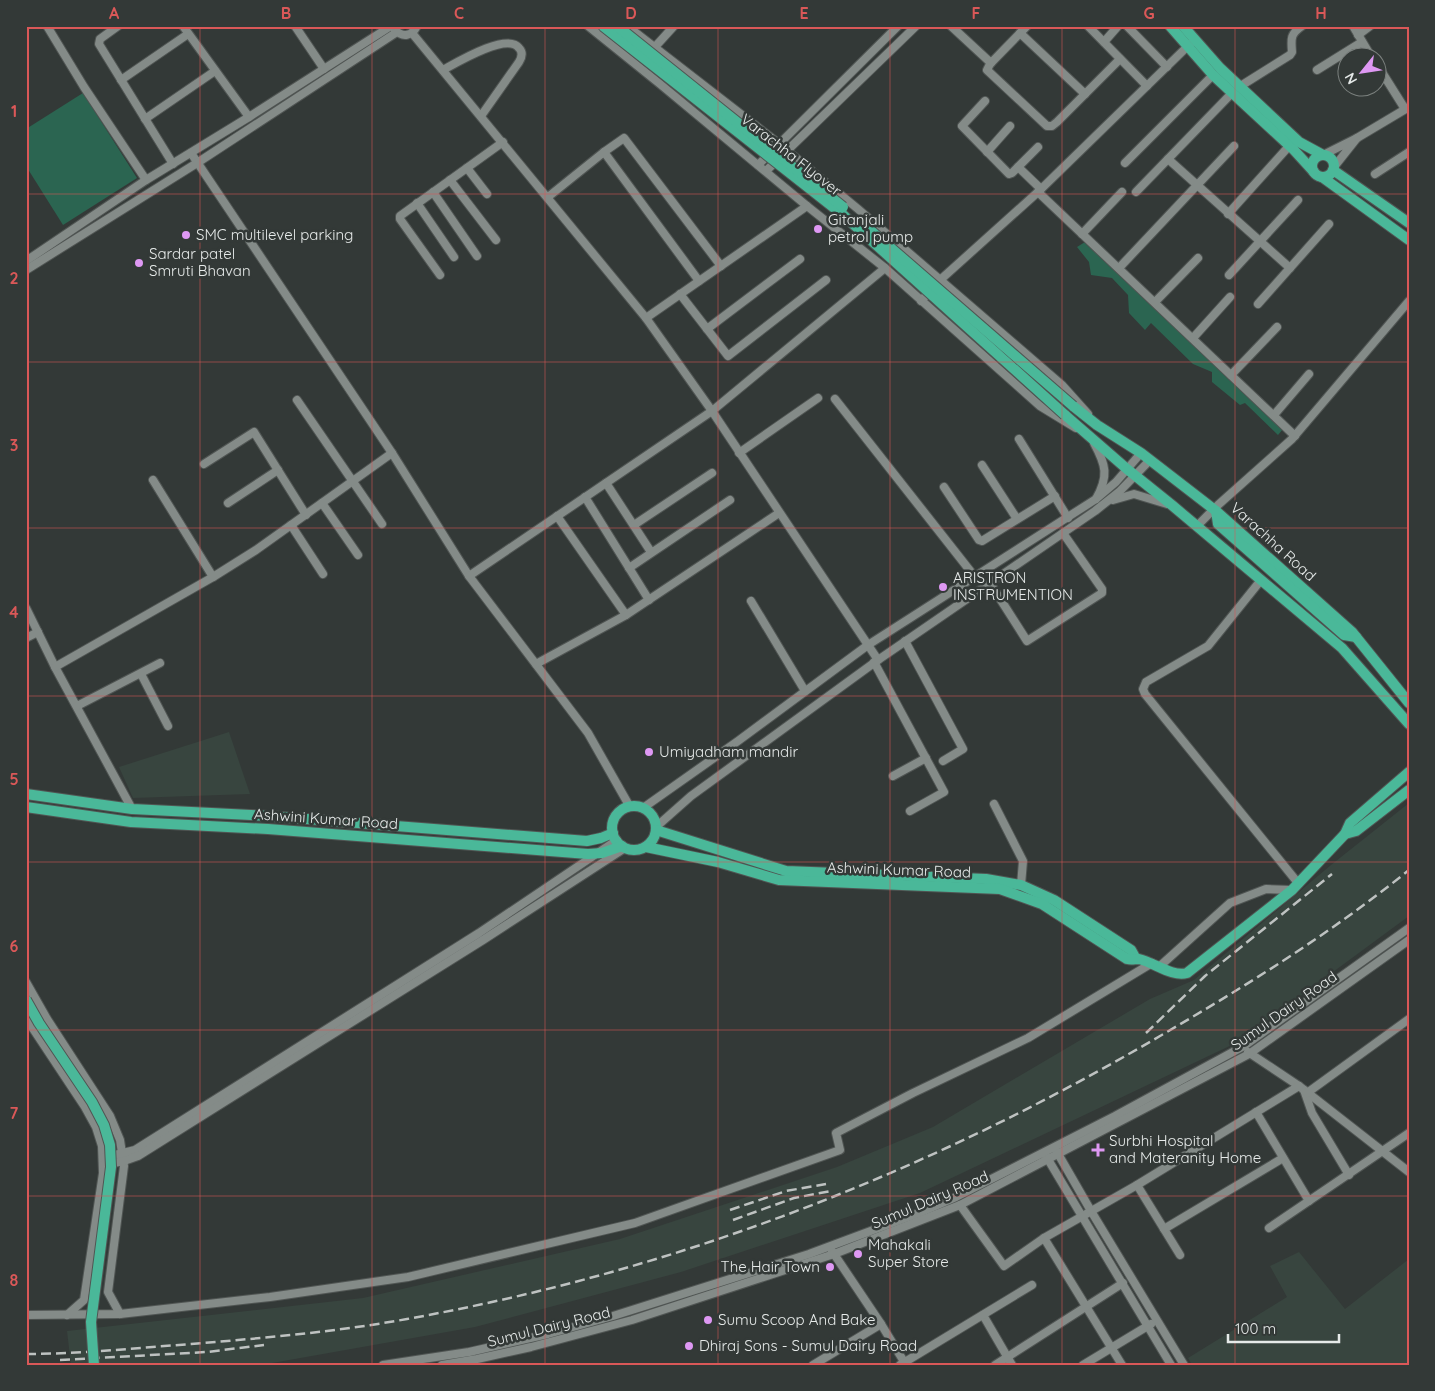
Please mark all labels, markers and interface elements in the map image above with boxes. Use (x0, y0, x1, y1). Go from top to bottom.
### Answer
text: A (109, 3, 120, 23)
text: B (281, 3, 291, 23)
text: C (454, 3, 464, 23)
text: D (625, 3, 637, 23)
text: E (799, 3, 809, 23)
text: F (972, 3, 981, 23)
text: G (1143, 3, 1155, 23)
text: H (1315, 3, 1327, 23)
north arrow (1338, 48, 1388, 98)
text: N (1340, 70, 1361, 87)
text: 1 (11, 101, 17, 121)
street label: Varachha Flyover (737, 109, 846, 200)
place label: Gitanjali petrol pump (828, 210, 913, 246)
marker: Gitanjali petrol pump (812, 223, 824, 235)
place label: SMC multilevel parking (196, 225, 353, 244)
marker: SMC multilevel parking (180, 229, 192, 241)
place label: Sardar patel Smruti Bhavan (149, 244, 251, 280)
marker: Sardar patel Smruti Bhavan (133, 257, 145, 269)
text: 2 (9, 268, 19, 288)
text: 3 (10, 435, 18, 455)
street label: Varachha Road (1227, 498, 1320, 585)
place label: ARISTRON INSTRUMENTION (953, 568, 1073, 604)
marker: ARISTRON INSTRUMENTION (937, 581, 949, 593)
text: 4 (9, 602, 19, 622)
place label: Umiyadham mandir (659, 742, 798, 761)
marker: Umiyadham mandir (643, 746, 655, 758)
text: 5 (9, 769, 19, 789)
street label: Ashwini Kumar Road (254, 804, 399, 833)
street label: Ashwini Kumar Road (827, 857, 971, 882)
text: 6 (10, 936, 19, 956)
street label: Sumul Dairy Road (1227, 967, 1341, 1054)
text: 7 (10, 1103, 19, 1123)
place label: Surbhi Hospital and Materanity Home (1109, 1131, 1261, 1167)
marker: Surbhi Hospital and Materanity Home (1091, 1143, 1105, 1157)
street label: Sumul Dairy Road (868, 1166, 991, 1233)
place label: Mahakali Super Store (868, 1235, 949, 1271)
marker: Mahakali Super Store (852, 1248, 864, 1260)
place label: The Hair Town (721, 1257, 820, 1276)
marker: The Hair Town (824, 1261, 836, 1273)
text: 8 (10, 1270, 19, 1290)
street label: Sumul Dairy Road (486, 1302, 612, 1351)
place label: Sumu Scoop And Bake (718, 1310, 875, 1329)
scale bar (1228, 1311, 1339, 1343)
marker: Sumu Scoop And Bake (702, 1314, 714, 1326)
text: 100 m (1235, 1319, 1276, 1338)
place label: Dhiraj Sons - Sumul Dairy Road (699, 1336, 917, 1355)
marker: Dhiraj Sons - Sumul Dairy Road (683, 1340, 695, 1352)

